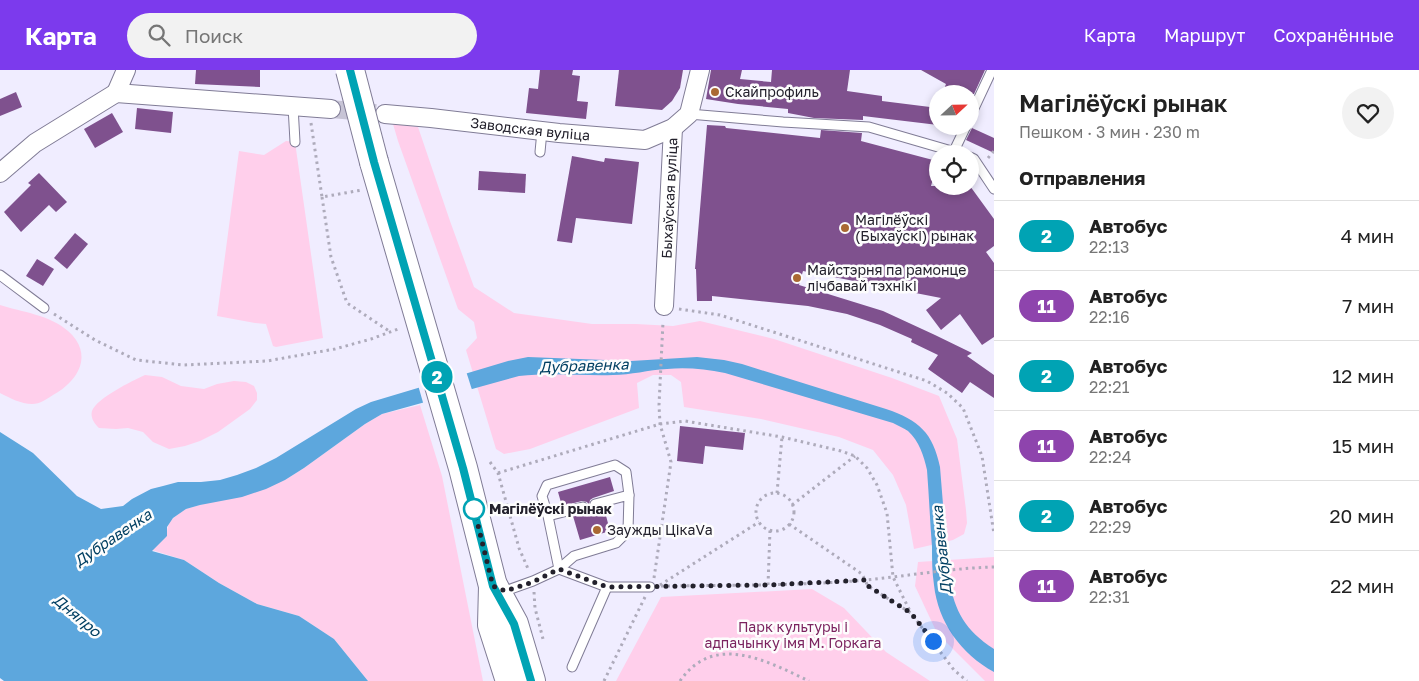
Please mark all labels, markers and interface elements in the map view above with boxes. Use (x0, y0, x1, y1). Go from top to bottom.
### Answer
search box (127, 13, 477, 58)
text: Карта (25, 21, 97, 50)
icon: search (145, 21, 173, 49)
text: Поиск (185, 24, 243, 47)
text: Карта (1084, 24, 1136, 46)
text: Маршрут (1164, 24, 1245, 46)
text: Сохранённые (1273, 24, 1394, 46)
place label: Скайпрофиль (725, 83, 819, 100)
north arrow (929, 85, 979, 135)
map controls (929, 85, 979, 195)
marker: Скайпрофиль (709, 86, 721, 98)
button: heart (1342, 87, 1394, 139)
text: Магілёўскі рынак (1019, 88, 1228, 117)
street label: Заводская вуліца (469, 114, 591, 144)
text: Пешком · 3 мин · 230 m (1019, 122, 1200, 142)
street label: Быхаўская вуліца (657, 137, 681, 259)
button: locate (929, 145, 979, 195)
text: Отправления (1019, 166, 1145, 189)
place label: Магілёўскі (Быхаўскі) рынак (855, 211, 974, 244)
text: Автобус (1089, 214, 1167, 237)
marker: Магілёўскі (Быхаўскі) рынак (839, 222, 851, 234)
text: 4 мин (1341, 224, 1394, 247)
text: 2 (1041, 225, 1052, 247)
text: 22:13 (1089, 237, 1129, 257)
place label: Майстэрня па рамонце лічбавай тэхнікі (807, 261, 966, 294)
marker: Майстэрня па рамонце лічбавай тэхнікі (791, 272, 803, 284)
text: Автобус (1089, 284, 1167, 307)
text: 7 мин (1342, 294, 1394, 317)
text: 11 (1037, 295, 1056, 317)
text: 22:16 (1089, 307, 1130, 327)
water label: Дубравенка (538, 354, 629, 377)
text: Автобус (1089, 354, 1167, 377)
line badge: 2 (421, 361, 453, 393)
text: 12 мин (1332, 364, 1394, 387)
text: 2 (1041, 365, 1052, 387)
text: 2 (432, 366, 442, 388)
text: 22:21 (1089, 377, 1129, 397)
text: Автобус (1089, 424, 1167, 447)
text: 15 мин (1332, 434, 1394, 457)
text: 11 (1037, 435, 1056, 457)
text: 22:24 (1089, 447, 1131, 467)
text: Автобус (1089, 494, 1167, 517)
marker: Магілёўскі рынак (463, 498, 485, 520)
place label: Магілёўскі рынак (489, 500, 612, 517)
water label: Дубравенка (927, 504, 956, 596)
text: 20 мин (1330, 504, 1394, 527)
water label: Дубравенка (70, 505, 155, 571)
text: 2 (1041, 505, 1052, 527)
text: 22:29 (1089, 517, 1131, 537)
place label: Заужды ЦікаVа (607, 521, 713, 538)
marker: Заужды ЦікаVа (591, 524, 603, 536)
text: Автобус (1089, 564, 1167, 587)
text: 22 мин (1330, 574, 1394, 597)
text: 11 (1037, 575, 1056, 597)
text: 22:31 (1089, 587, 1129, 607)
water label: Дняпро (50, 590, 106, 641)
park label: Парк культуры і адпачынку імя М. Горкага (704, 618, 882, 651)
your location (921, 629, 946, 654)

